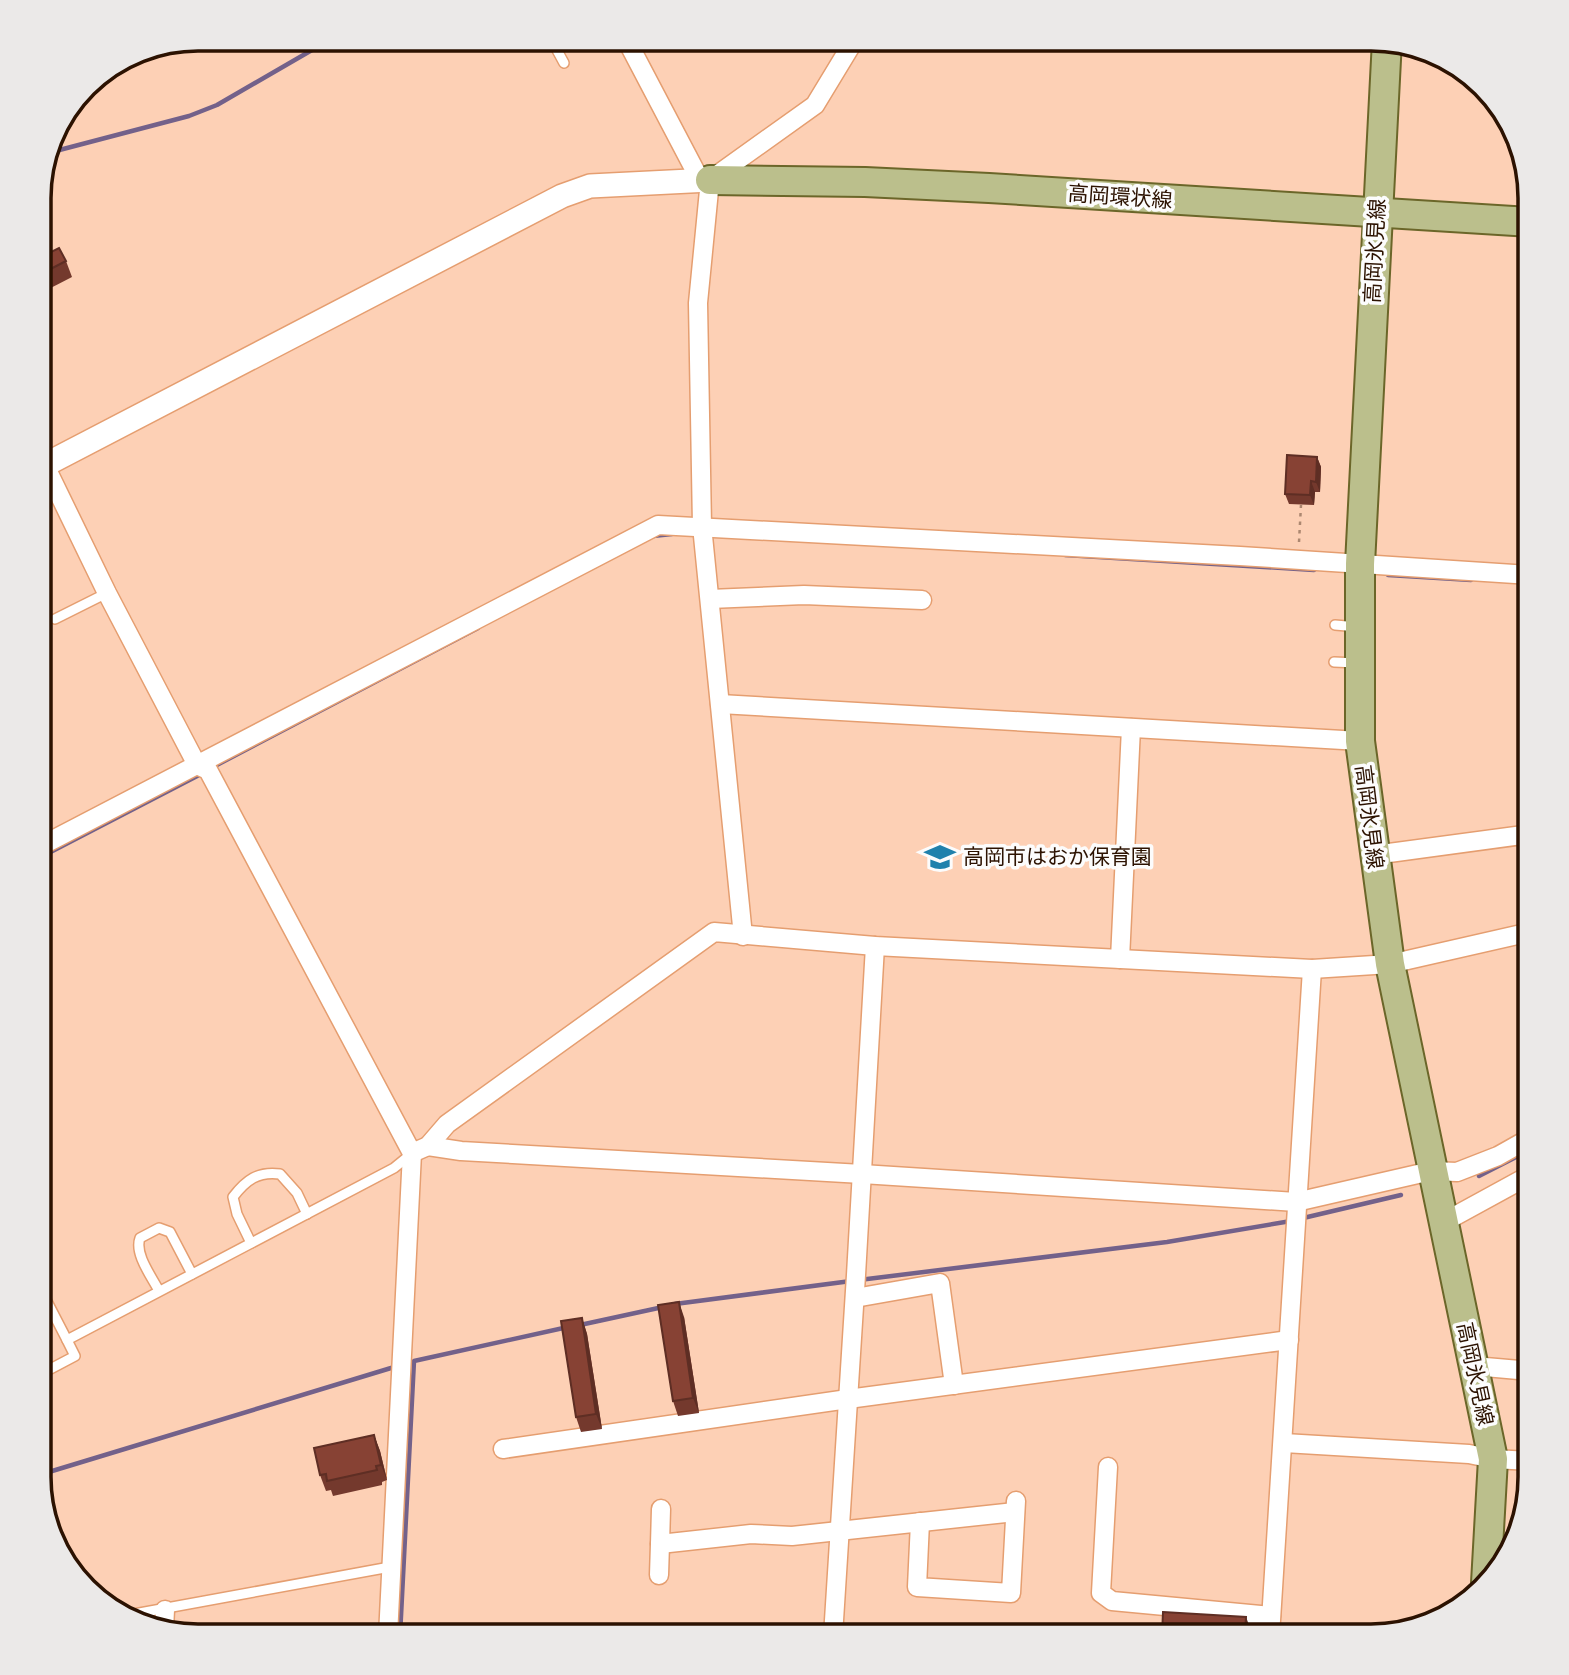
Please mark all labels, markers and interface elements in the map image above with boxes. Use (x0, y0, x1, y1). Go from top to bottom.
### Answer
street label: 高岡環状線 (1067, 179, 1173, 215)
street label: 高岡氷見線 (1358, 198, 1392, 304)
street label: 高岡氷見線 (1349, 763, 1389, 871)
school or university icon: 高岡市はおか保育園 (923, 840, 957, 874)
place label: 高岡市はおか保育園 (963, 843, 1152, 871)
street label: 高岡氷見線 (1450, 1320, 1500, 1428)

